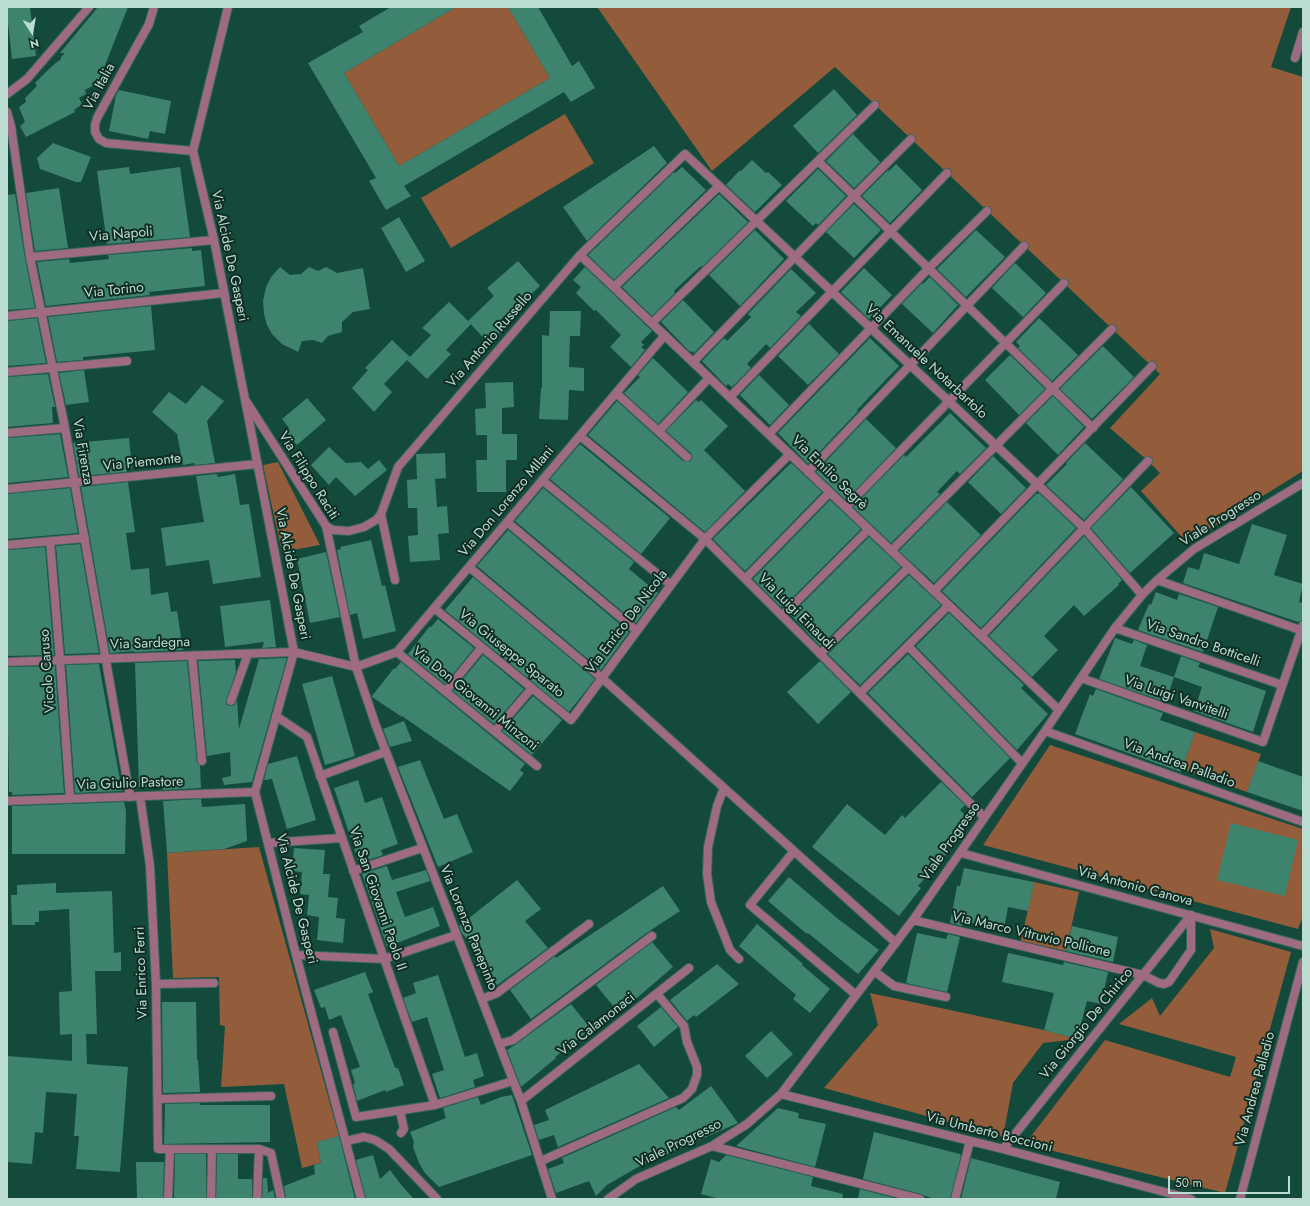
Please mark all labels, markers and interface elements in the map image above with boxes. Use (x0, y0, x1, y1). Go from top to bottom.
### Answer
north arrow (12, 12, 52, 52)
text: N (29, 35, 40, 52)
street label: Via Italia (81, 61, 119, 113)
street label: Via Alcide De Gasperi (207, 189, 251, 323)
street label: Via Napoli (88, 224, 154, 246)
street label: Via Torino (83, 280, 145, 302)
street label: Via Antonio Russello (444, 288, 536, 392)
street label: Via Emanuele Notarbartolo (862, 301, 990, 423)
street label: Via Firenza (68, 418, 96, 486)
street label: Via Filippo Raciti (274, 429, 342, 523)
street label: Via Emilio Segrè (787, 432, 871, 514)
street label: Via Don Lorenzo MIlani (456, 443, 558, 561)
street label: Via Piemonte (102, 451, 182, 475)
street label: Viale Progresso (1177, 487, 1265, 551)
street label: Via Alcide De Gasperi (271, 507, 313, 641)
street label: Via Enrico De Nicola (583, 567, 671, 677)
street label: Via Luigi Einaudi (754, 570, 838, 654)
street label: Via Giuseppe Sparato (455, 606, 567, 702)
street label: Via Sandro Botticelli (1144, 617, 1262, 671)
street label: Vicolo Caruso (37, 628, 59, 714)
street label: Via Sardegna (110, 634, 190, 654)
street label: Via Don Giovanni Minzoni (409, 643, 541, 755)
street label: Via Luigi Vanvitelli (1122, 672, 1230, 724)
street label: Via Andrea Palladio (1121, 736, 1237, 792)
street label: Via Giulio Pastore (76, 774, 184, 794)
street label: Viale Progresso (918, 799, 984, 885)
street label: Via San Giovanni Paolo II (345, 825, 409, 973)
street label: Via Alcide De Gasperi (272, 832, 320, 966)
street label: Via Lorenzo Panepinto (435, 863, 501, 993)
street label: Via Antonio Canova (1076, 864, 1194, 910)
street label: Via Marco Vitruvio Pollione (950, 909, 1112, 961)
street label: Via Enrico Ferri (132, 926, 152, 1020)
street label: Via Giorgio De Chirico (1037, 965, 1137, 1083)
street label: Via Calamonaci (555, 990, 639, 1060)
street label: Via Andrea Palladio (1233, 1030, 1279, 1148)
street label: Via Umberto Boccioni (924, 1109, 1054, 1157)
street label: Viale Progresso (634, 1116, 724, 1172)
scale bar (1170, 1168, 1292, 1194)
text: 50 m (1175, 1174, 1202, 1192)

